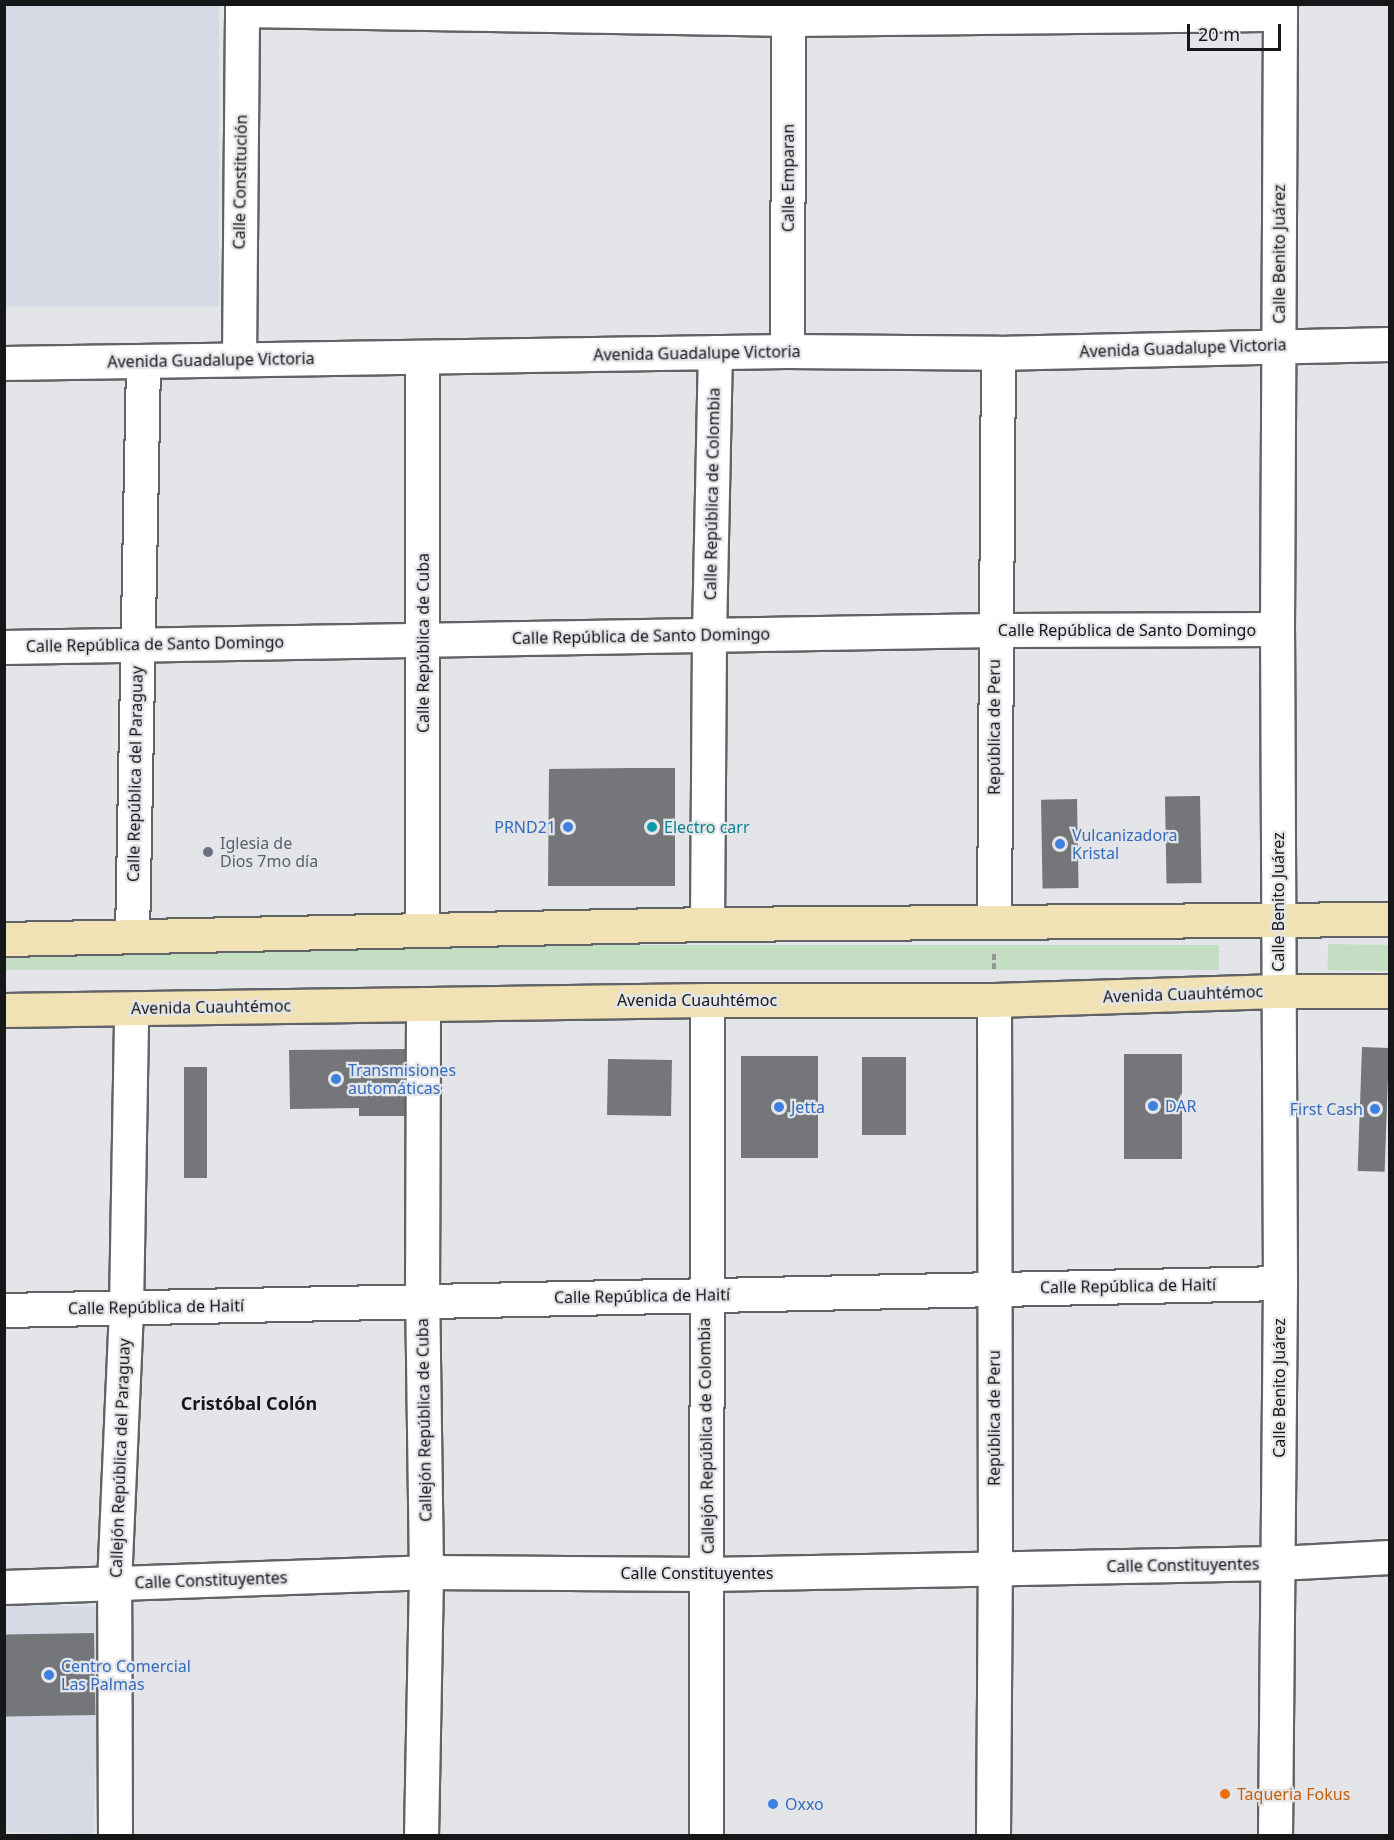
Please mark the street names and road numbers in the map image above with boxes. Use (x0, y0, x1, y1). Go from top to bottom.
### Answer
street label: Calle Constitución (229, 114, 251, 250)
street label: Calle Emparan (778, 124, 798, 232)
street label: Calle Benito Juárez (1269, 184, 1289, 324)
street label: Avenida Guadalupe Victoria (1079, 335, 1287, 361)
street label: Avenida Guadalupe Victoria (593, 342, 801, 364)
street label: Avenida Guadalupe Victoria (107, 349, 315, 371)
street label: Calle República de Colombia (701, 388, 723, 600)
street label: Calle República de Cuba (413, 553, 433, 733)
street label: Calle República de Santo Domingo (998, 620, 1256, 640)
street label: Calle República de Santo Domingo (512, 624, 770, 648)
street label: Calle República de Santo Domingo (26, 632, 284, 656)
street label: República de Peru (984, 659, 1004, 795)
street label: Calle República del Paraguay (124, 666, 146, 882)
street label: Calle Benito Juárez (1268, 832, 1288, 972)
street label: Avenida Cuauhtémoc (1103, 982, 1263, 1006)
street label: Avenida Cuauhtémoc (617, 990, 777, 1010)
street label: Avenida Cuauhtémoc (131, 996, 291, 1018)
street label: Calle República de Haití (1040, 1275, 1216, 1297)
street label: Calle República de Haití (554, 1285, 730, 1307)
street label: Calle República de Haití (68, 1296, 244, 1318)
street label: Callejón República de Cuba (413, 1318, 435, 1522)
street label: Callejón República de Colombia (694, 1318, 718, 1554)
street label: Calle Benito Juárez (1269, 1318, 1289, 1458)
street label: Callejón República del Paraguay (106, 1338, 134, 1578)
street label: República de Peru (984, 1350, 1004, 1486)
street label: Calle Constituyentes (1106, 1554, 1260, 1576)
street label: Calle Constituyentes (621, 1563, 773, 1583)
street label: Calle Constituyentes (134, 1568, 288, 1592)

